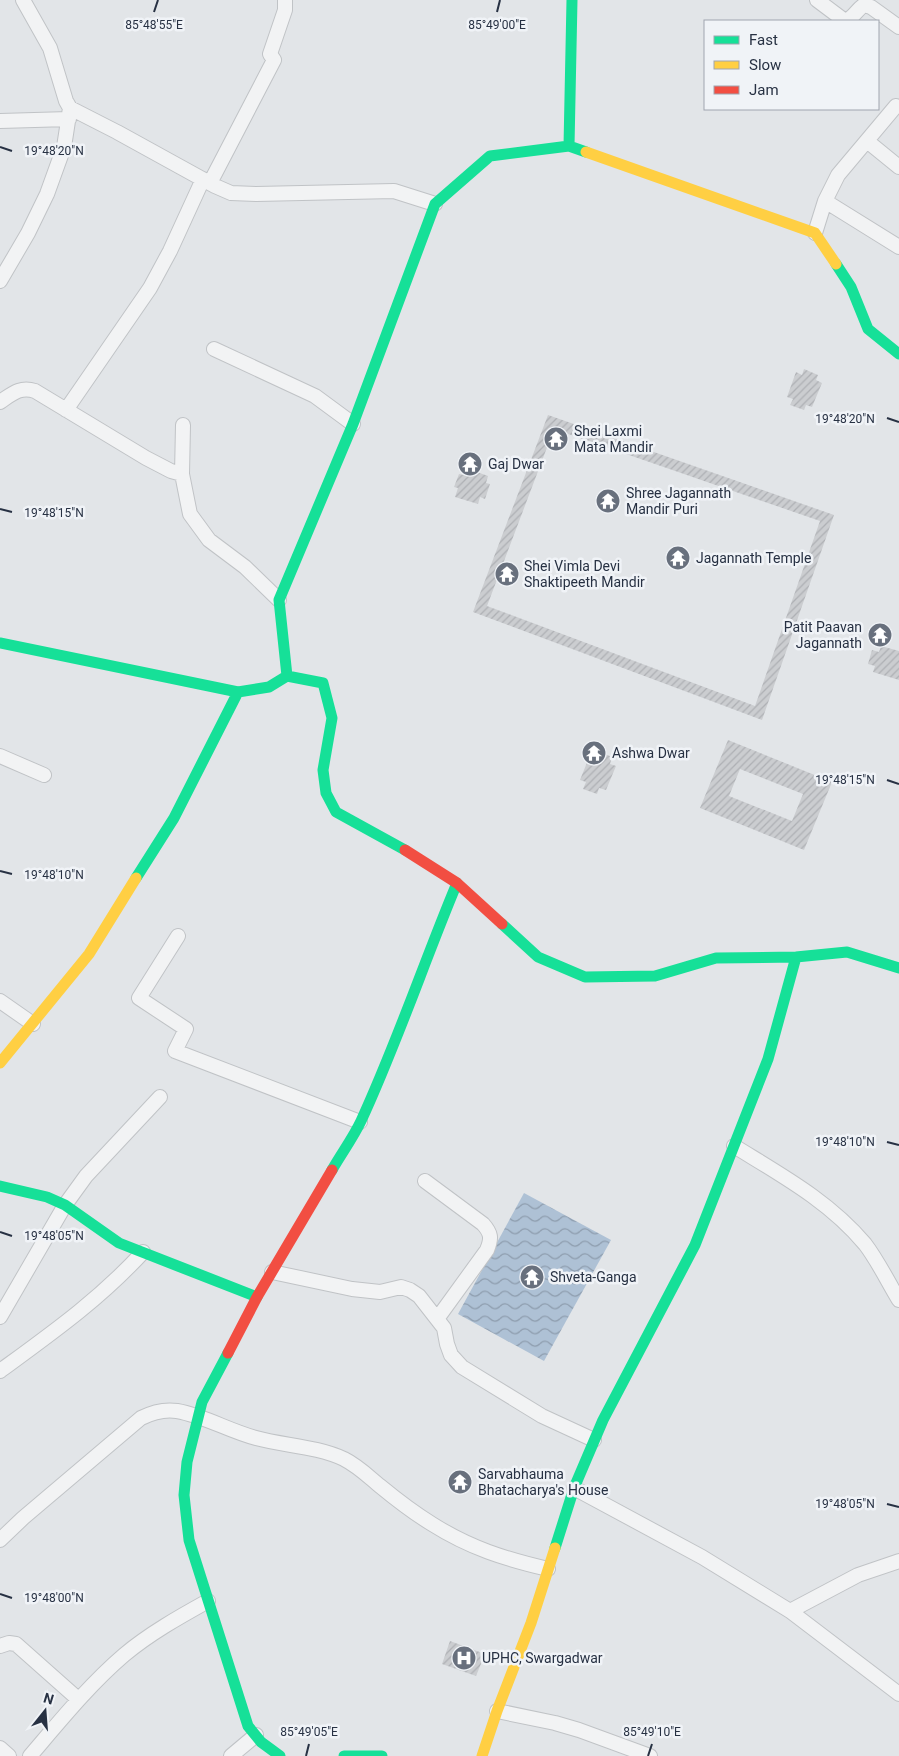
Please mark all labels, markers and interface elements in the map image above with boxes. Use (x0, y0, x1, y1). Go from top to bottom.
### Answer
text: 85°48'55"E (125, 18, 183, 32)
text: 85°49'00"E (468, 18, 526, 32)
legend (704, 20, 879, 110)
text: Fast (749, 31, 778, 49)
text: Slow (749, 56, 781, 74)
text: Jam (749, 81, 779, 99)
text: 19°48'20"N (24, 144, 84, 158)
text: 19°48'20"N (815, 412, 875, 426)
place label: Shei Laxmi Mata Mandir (574, 423, 653, 455)
temple icon: Shei Laxmi Mata Mandir (543, 426, 569, 452)
temple icon: Gaj Dwar (457, 451, 483, 477)
place label: Gaj Dwar (488, 456, 544, 472)
place label: Shree Jagannath Mandir Puri (626, 485, 731, 517)
temple icon: Shree Jagannath Mandir Puri (595, 488, 621, 514)
text: 19°48'15"N (24, 506, 84, 520)
temple icon: Jagannath Temple (665, 545, 691, 571)
place label: Jagannath Temple (696, 550, 811, 566)
place label: Shei Vimla Devi Shaktipeeth Mandir (524, 558, 645, 590)
temple icon: Shei Vimla Devi Shaktipeeth Mandir (494, 561, 520, 587)
place label: Patit Paavan Jagannath (784, 619, 862, 651)
temple icon: Patit Paavan Jagannath (867, 622, 893, 648)
temple icon: Ashwa Dwar (581, 740, 607, 766)
place label: Ashwa Dwar (612, 745, 690, 761)
text: 19°48'15"N (815, 773, 875, 787)
text: 19°48'10"N (24, 868, 84, 882)
text: 19°48'10"N (815, 1135, 875, 1149)
text: 19°48'05"N (24, 1229, 84, 1243)
temple icon: Shveta-Ganga (519, 1264, 545, 1290)
place label: Shveta-Ganga (550, 1269, 637, 1285)
place label: Sarvabhauma Bhatacharya's House (478, 1466, 608, 1498)
temple icon: Sarvabhauma Bhatacharya's House (447, 1469, 473, 1495)
text: 19°48'05"N (815, 1497, 875, 1511)
text: 19°48'00"N (24, 1591, 84, 1605)
hospital icon: UPHC, Swargadwar (451, 1645, 477, 1671)
place label: UPHC, Swargadwar (482, 1650, 603, 1666)
north arrow (20, 1686, 70, 1736)
text: N (42, 1689, 56, 1708)
text: 85°49'05"E (280, 1725, 338, 1739)
text: 85°49'10"E (623, 1725, 681, 1739)

